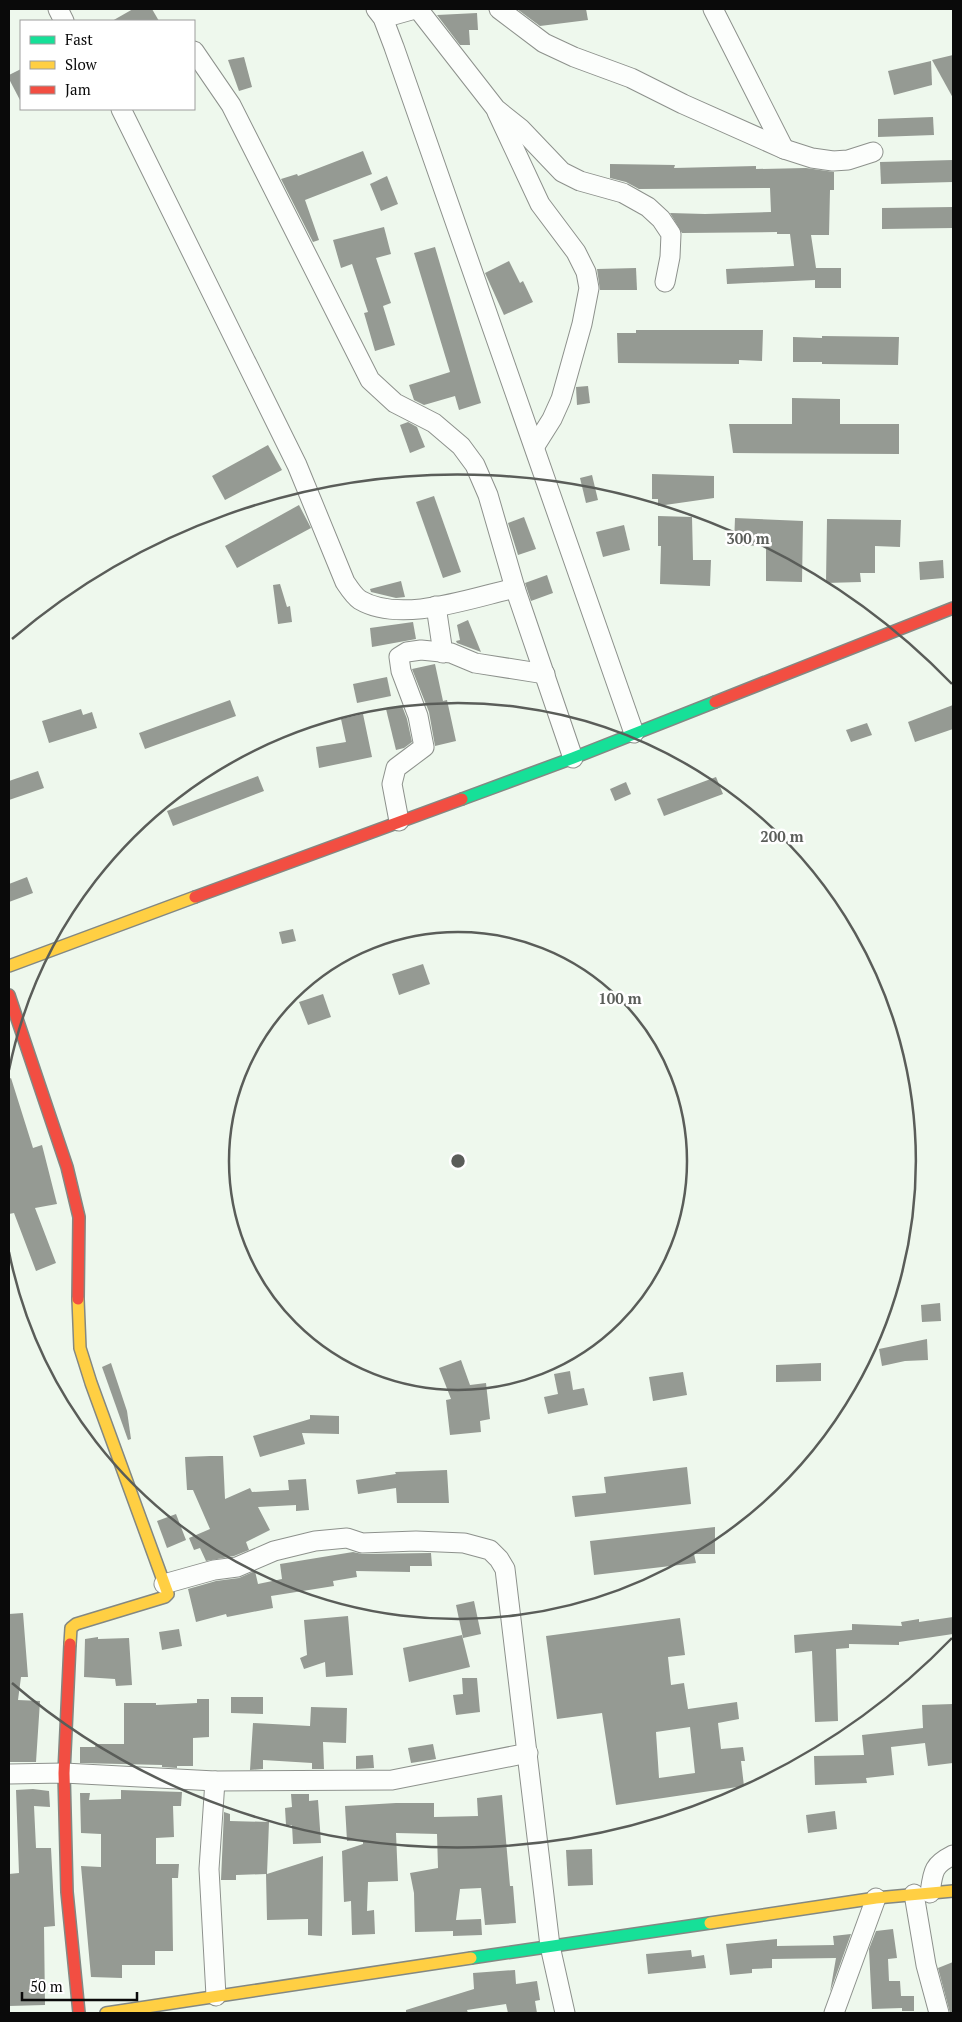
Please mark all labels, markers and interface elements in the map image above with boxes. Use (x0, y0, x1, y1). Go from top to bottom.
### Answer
legend (20, 20, 195, 110)
text: Fast (65, 29, 93, 49)
text: Slow (65, 54, 98, 74)
text: Jam (65, 79, 91, 99)
text: 300 m (726, 528, 770, 548)
text: 200 m (760, 826, 804, 846)
text: 100 m (598, 988, 642, 1008)
centre of rings (449, 1152, 467, 1170)
scale bar (22, 1970, 138, 2002)
text: 50 m (30, 1976, 63, 1996)

